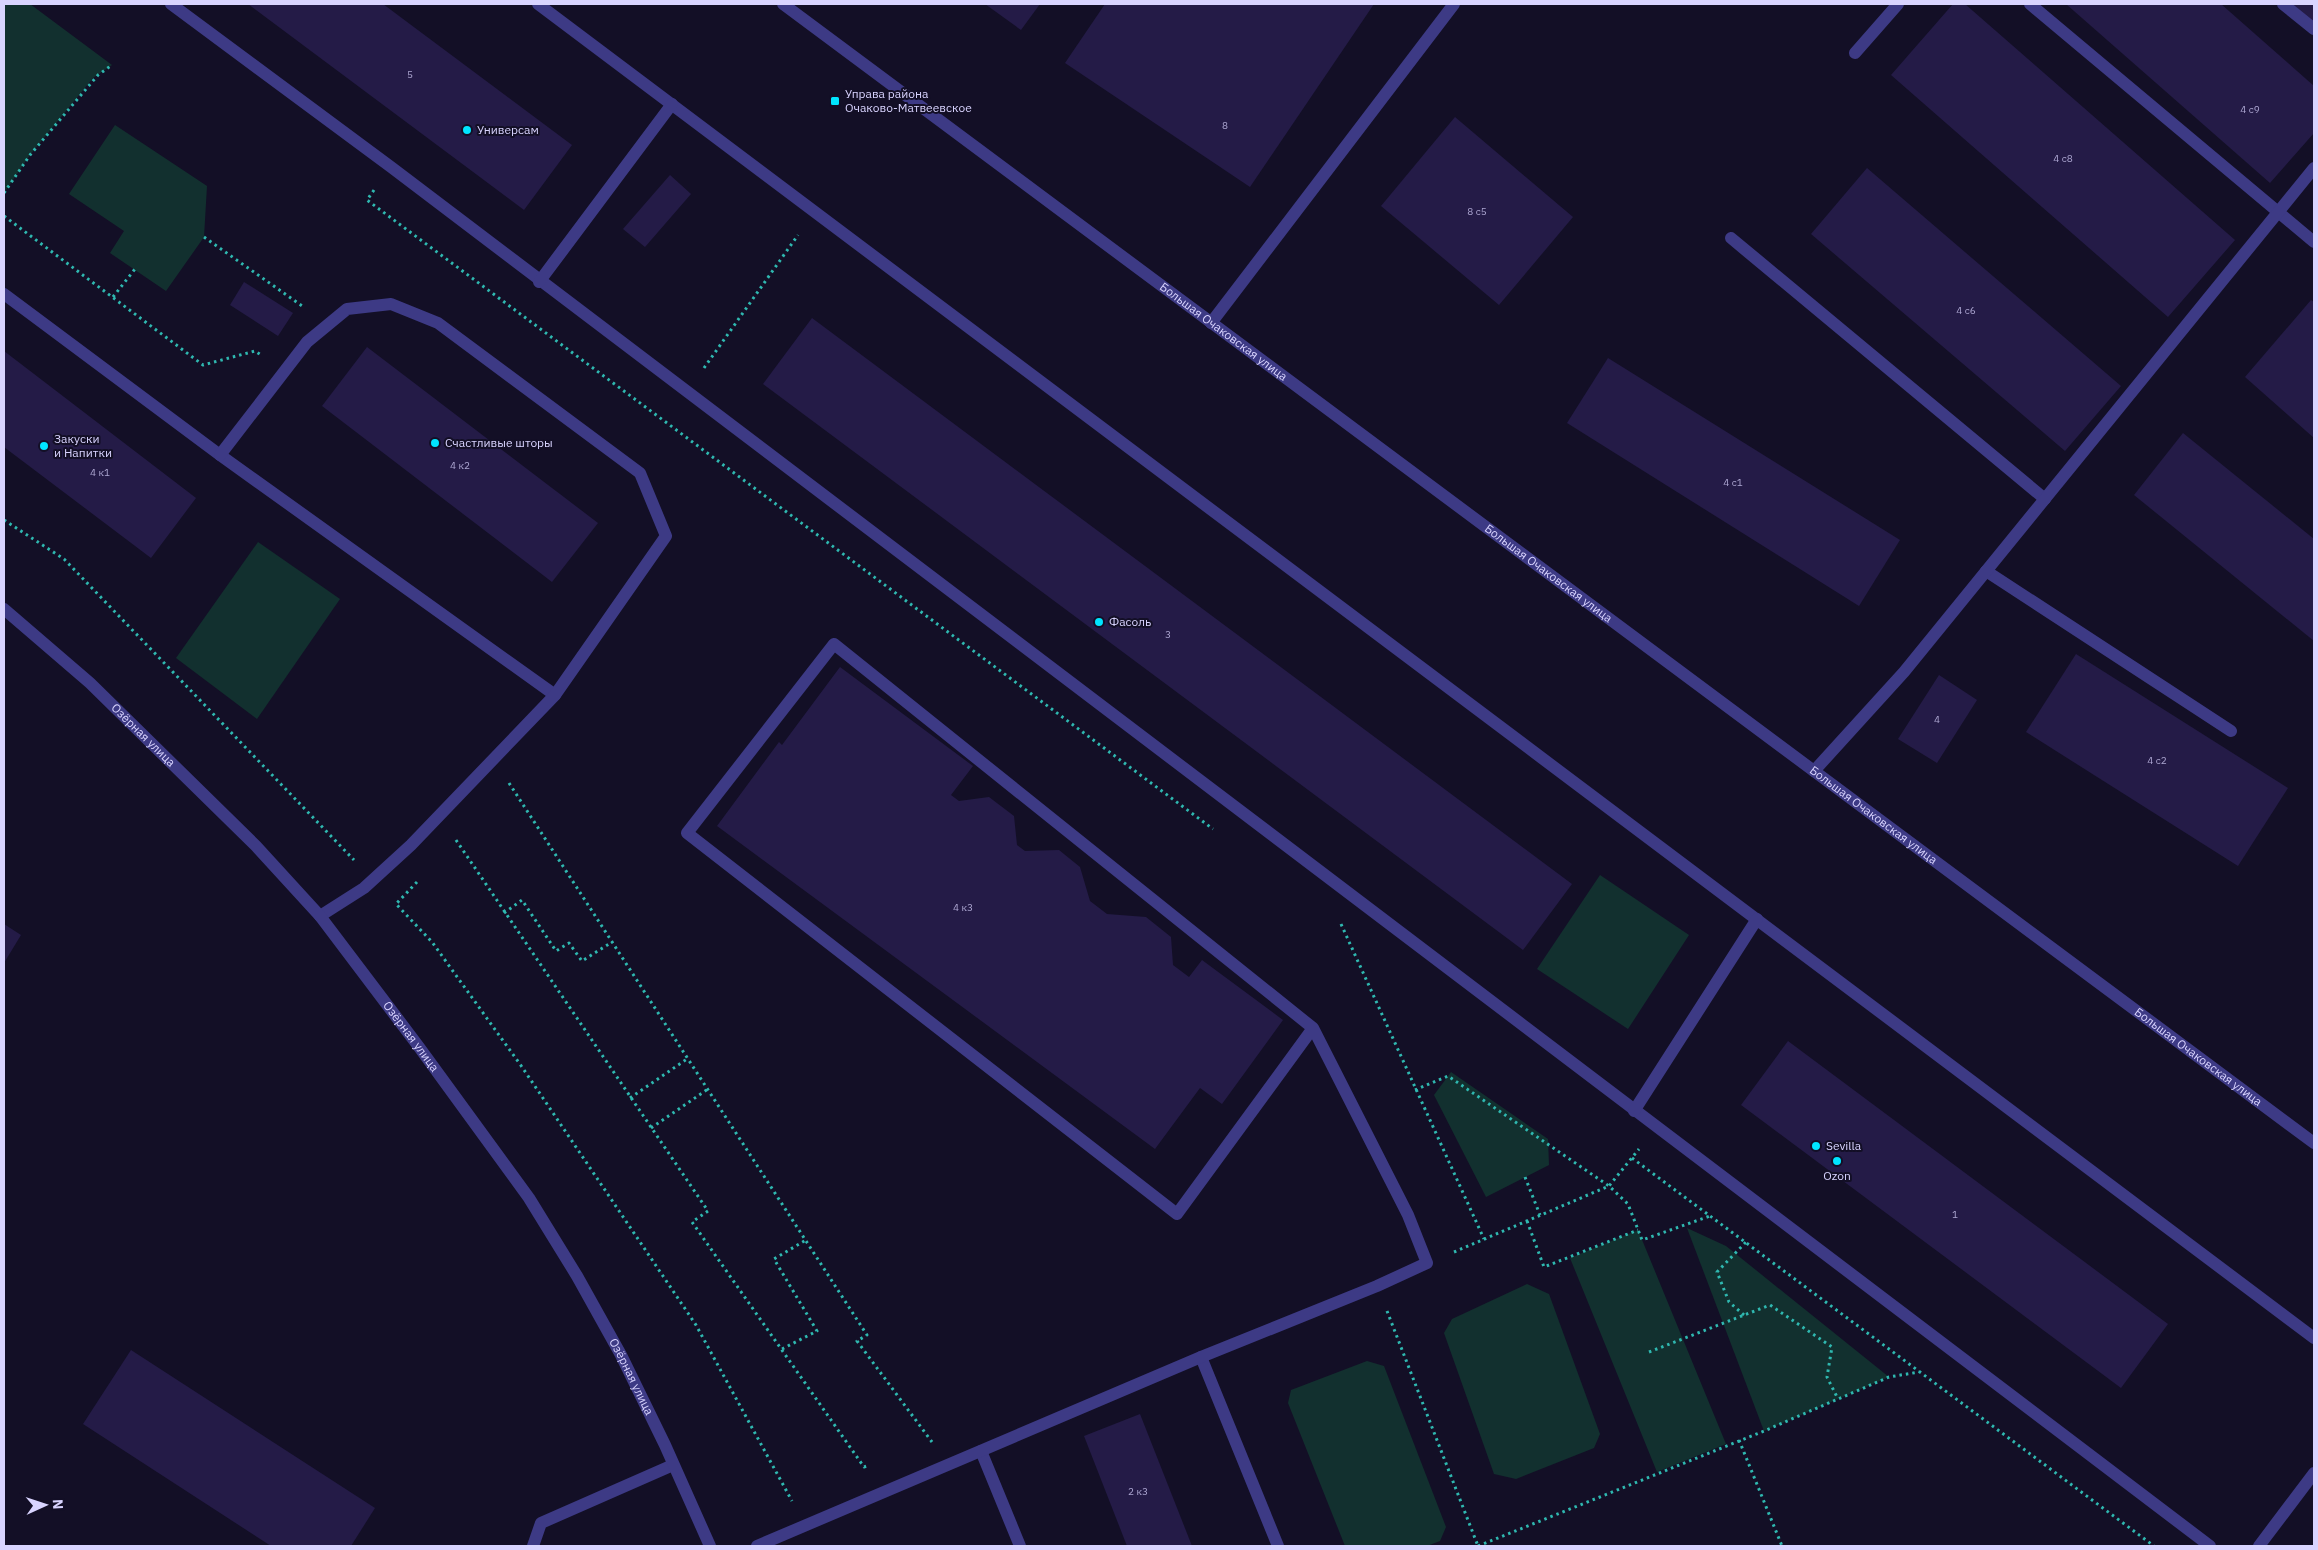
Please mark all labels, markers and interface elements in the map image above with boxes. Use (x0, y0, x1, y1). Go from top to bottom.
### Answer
house number: 5 (407, 68, 413, 81)
place label: Управа района Очаково-Матвеевское (845, 86, 972, 115)
marker: Управа района Очаково-Матвеевское (829, 95, 841, 107)
house number: 4 с9 (2240, 103, 2260, 116)
house number: 8 (1222, 119, 1228, 132)
place label: Универсам (477, 122, 539, 137)
marker: Универсам (461, 124, 473, 136)
house number: 4 с8 (2053, 152, 2073, 165)
house number: 8 с5 (1467, 205, 1487, 218)
street label: Большая Очаковская улица (1157, 279, 1291, 384)
house number: 4 с6 (1956, 304, 1976, 317)
place label: Закуски и Напитки (54, 431, 112, 460)
place label: Счастливые шторы (445, 435, 553, 450)
marker: Счастливые шторы (429, 437, 441, 449)
marker: Закуски и Напитки (38, 440, 50, 452)
house number: 4 к2 (450, 459, 470, 472)
house number: 4 к1 (90, 466, 110, 479)
house number: 4 с1 (1723, 476, 1743, 489)
street label: Большая Очаковская улица (1482, 521, 1616, 626)
place label: Фасоль (1109, 614, 1151, 629)
marker: Фасоль (1093, 616, 1105, 628)
house number: 3 (1165, 628, 1171, 641)
street label: Озёрная улица (108, 700, 179, 770)
house number: 4 (1934, 713, 1940, 726)
house number: 4 с2 (2147, 754, 2167, 767)
street label: Большая Очаковская улица (1807, 762, 1941, 868)
house number: 4 к3 (953, 901, 973, 914)
street label: Озёрная улица (380, 998, 443, 1075)
street label: Большая Очаковская улица (2132, 1004, 2266, 1109)
place label: Sevilla (1826, 1138, 1862, 1153)
marker: Sevilla (1810, 1140, 1822, 1152)
marker: Ozon (1831, 1155, 1843, 1167)
place label: Ozon (1823, 1168, 1851, 1183)
house number: 1 (1952, 1208, 1958, 1221)
street label: Озёрная улица (606, 1335, 657, 1418)
north arrow (20, 1480, 70, 1530)
house number: 2 к3 (1128, 1485, 1148, 1498)
text: N (49, 1499, 67, 1510)

